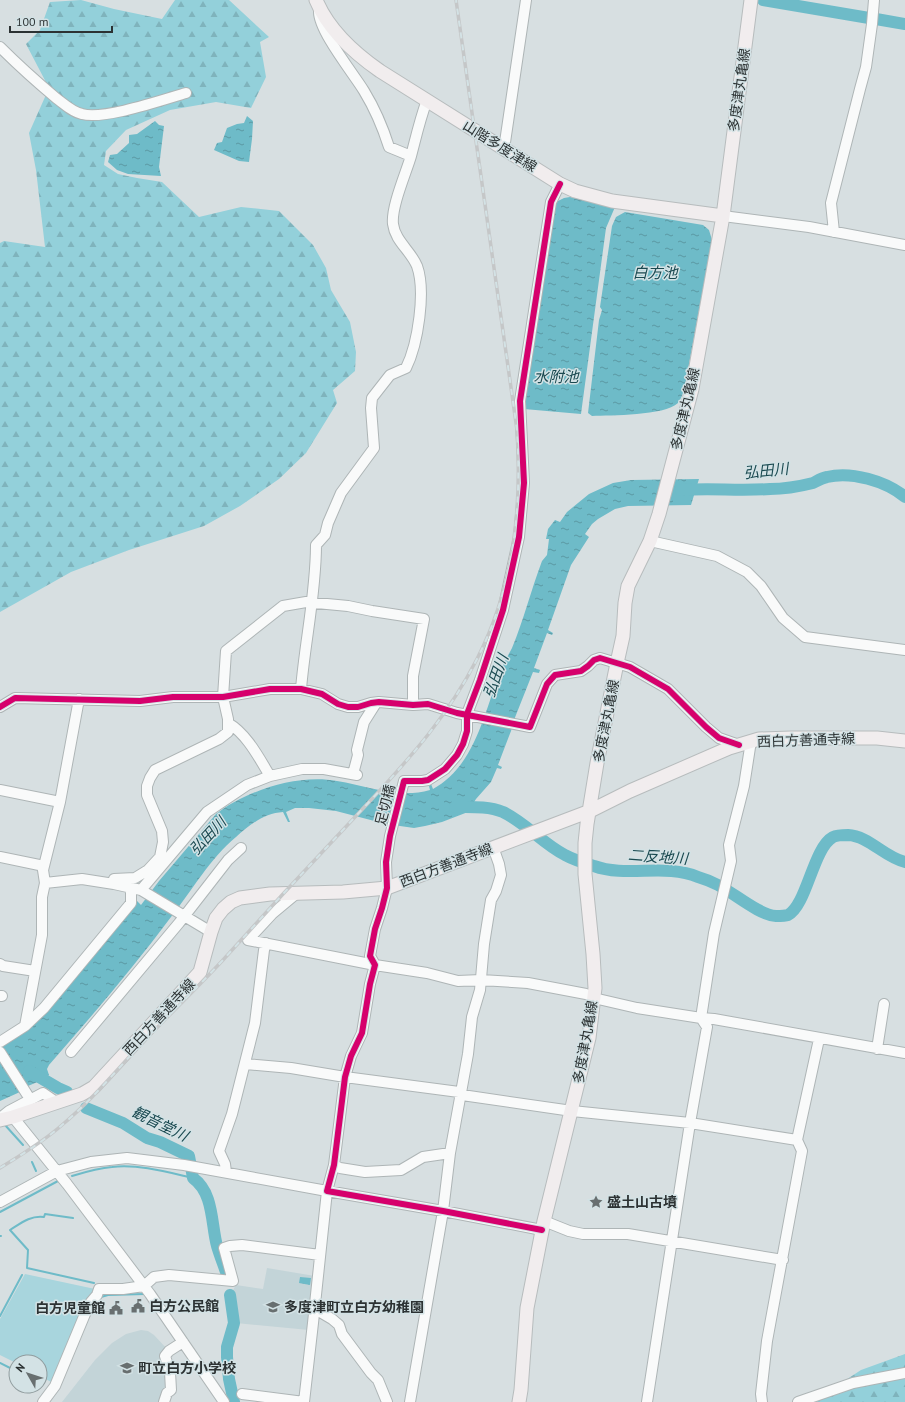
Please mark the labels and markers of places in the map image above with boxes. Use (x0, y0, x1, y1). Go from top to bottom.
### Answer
place label: 盛土山古墳 (607, 1193, 677, 1211)
place icon: 盛土山古墳 (588, 1194, 604, 1210)
place label: 白方公民館 (149, 1297, 219, 1315)
public building icon: 白方公民館 (130, 1298, 146, 1314)
place label: 多度津町立白方幼稚園 (284, 1298, 424, 1316)
place label: 白方児童館 (35, 1299, 105, 1317)
school or university icon: 多度津町立白方幼稚園 (265, 1299, 281, 1315)
public building icon: 白方児童館 (108, 1300, 124, 1316)
place label: 町立白方小学校 (138, 1359, 236, 1377)
school or university icon: 町立白方小学校 (119, 1360, 135, 1376)

